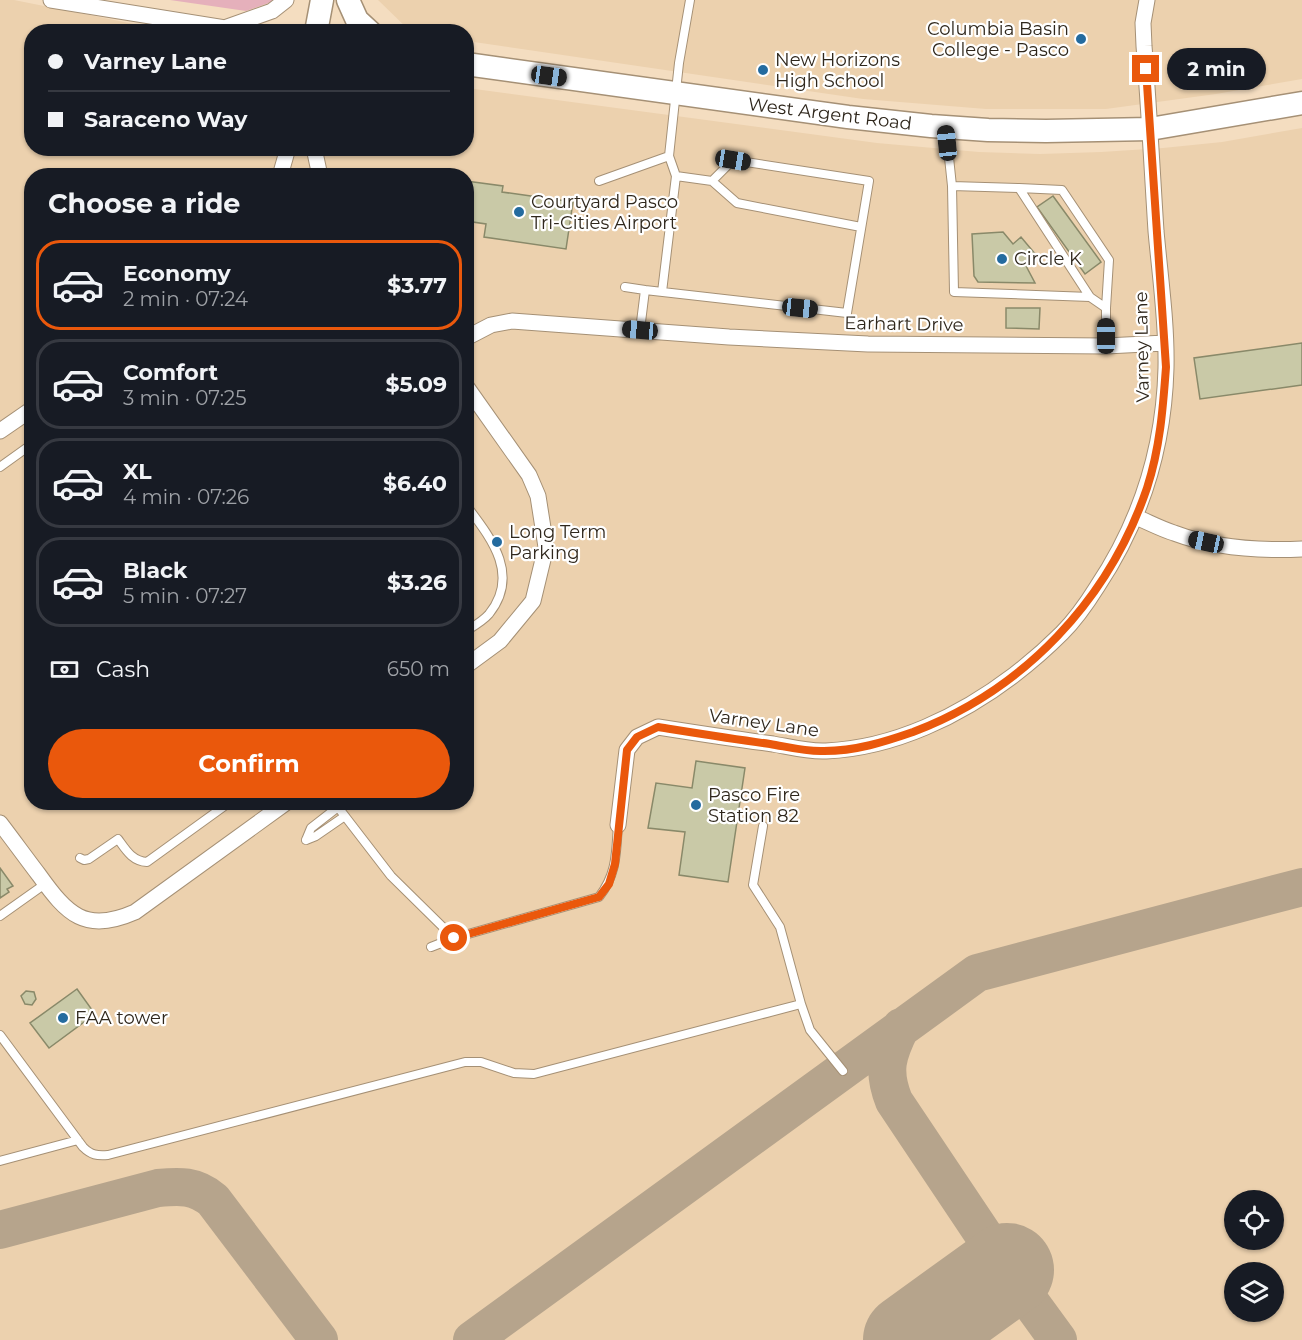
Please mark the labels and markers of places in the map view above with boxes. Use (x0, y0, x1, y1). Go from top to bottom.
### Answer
place label: Columbia Basin College - Pasco (927, 18, 1069, 61)
marker: Columbia Basin College - Pasco (1074, 32, 1088, 46)
place label: New Horizons High School (775, 49, 900, 92)
marker: New Horizons High School (756, 63, 770, 77)
place label: Courtyard Pasco Tri-Cities Airport (531, 191, 678, 234)
marker: Courtyard Pasco Tri-Cities Airport (512, 205, 526, 219)
place label: Circle K (1014, 248, 1082, 270)
marker: Circle K (995, 252, 1009, 266)
place label: Long Term Parking (509, 521, 606, 564)
marker: Long Term Parking (490, 535, 504, 549)
place label: Pasco Fire Station 82 (708, 784, 800, 827)
marker: Pasco Fire Station 82 (689, 798, 703, 812)
place label: FAA tower (75, 1007, 168, 1029)
marker: FAA tower (56, 1011, 70, 1025)

